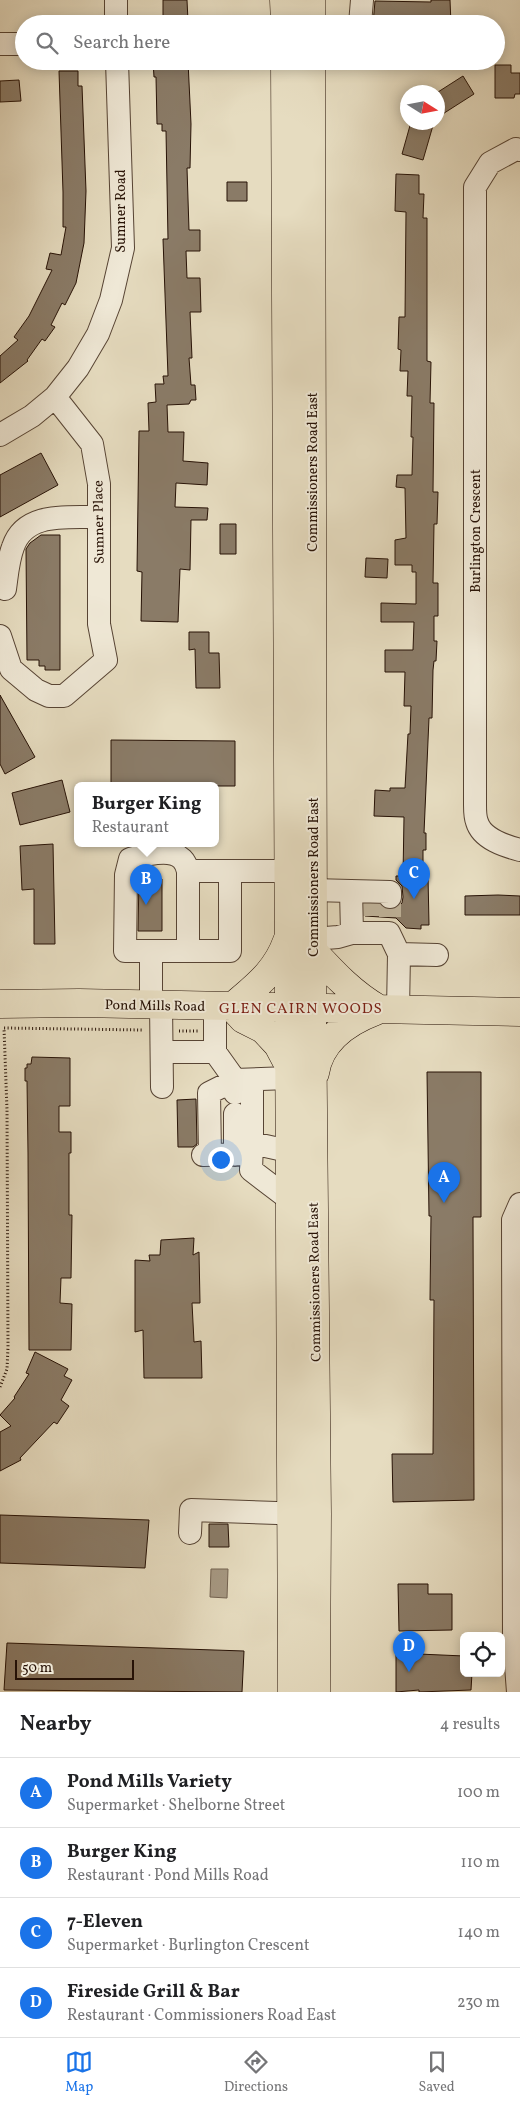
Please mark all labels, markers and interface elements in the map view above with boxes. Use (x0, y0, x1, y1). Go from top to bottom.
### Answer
search box (15, 15, 505, 70)
icon: search (33, 29, 61, 57)
text: Search here (73, 30, 170, 56)
north arrow (400, 85, 445, 130)
street label: Sumner Road (112, 169, 131, 253)
street label: Commissioners Road East (304, 392, 323, 552)
street label: Burlington Crescent (467, 469, 486, 593)
street label: Sumner Place (89, 480, 110, 564)
popup (74, 782, 219, 847)
text: Burger King (92, 791, 201, 817)
street label: Commissioners Road East (305, 797, 324, 957)
text: Restaurant (92, 817, 169, 839)
pin: C (398, 858, 430, 899)
pin: B (130, 864, 162, 905)
street label: Pond Mills Road (105, 996, 205, 1017)
district label: GLEN CAIRN WOODS (219, 999, 383, 1020)
your location (208, 1147, 234, 1173)
pin: A (428, 1162, 460, 1203)
street label: Commissioners Road East (305, 1202, 326, 1362)
pin: D (393, 1631, 425, 1672)
map controls (460, 1632, 505, 1677)
button: locate (460, 1632, 505, 1677)
scale bar (15, 1657, 134, 1680)
text: 50 m (22, 1659, 52, 1678)
text: Nearby (20, 1710, 91, 1739)
text: 4 results (440, 1714, 500, 1736)
text: Pond Mills Variety (67, 1769, 232, 1795)
text: A (30, 1782, 42, 1804)
text: 100 m (457, 1782, 500, 1804)
text: Supermarket · Shelborne Street (67, 1795, 285, 1817)
text: Burger King (67, 1839, 177, 1865)
text: B (31, 1852, 41, 1874)
text: 110 m (461, 1852, 500, 1874)
text: Restaurant · Pond Mills Road (67, 1865, 269, 1887)
text: 7-Eleven (67, 1909, 143, 1935)
text: C (31, 1922, 41, 1944)
text: 140 m (458, 1922, 500, 1944)
text: Supermarket · Burlington Crescent (67, 1935, 310, 1957)
text: Fireside Grill & Bar (67, 1979, 240, 2005)
text: D (30, 1992, 42, 2014)
text: 230 m (457, 1992, 500, 2014)
text: Restaurant · Commissioners Road East (67, 2005, 336, 2027)
tab: Map (65, 2048, 93, 2097)
tab: Directions (224, 2048, 288, 2097)
tab: Saved (419, 2048, 455, 2097)

